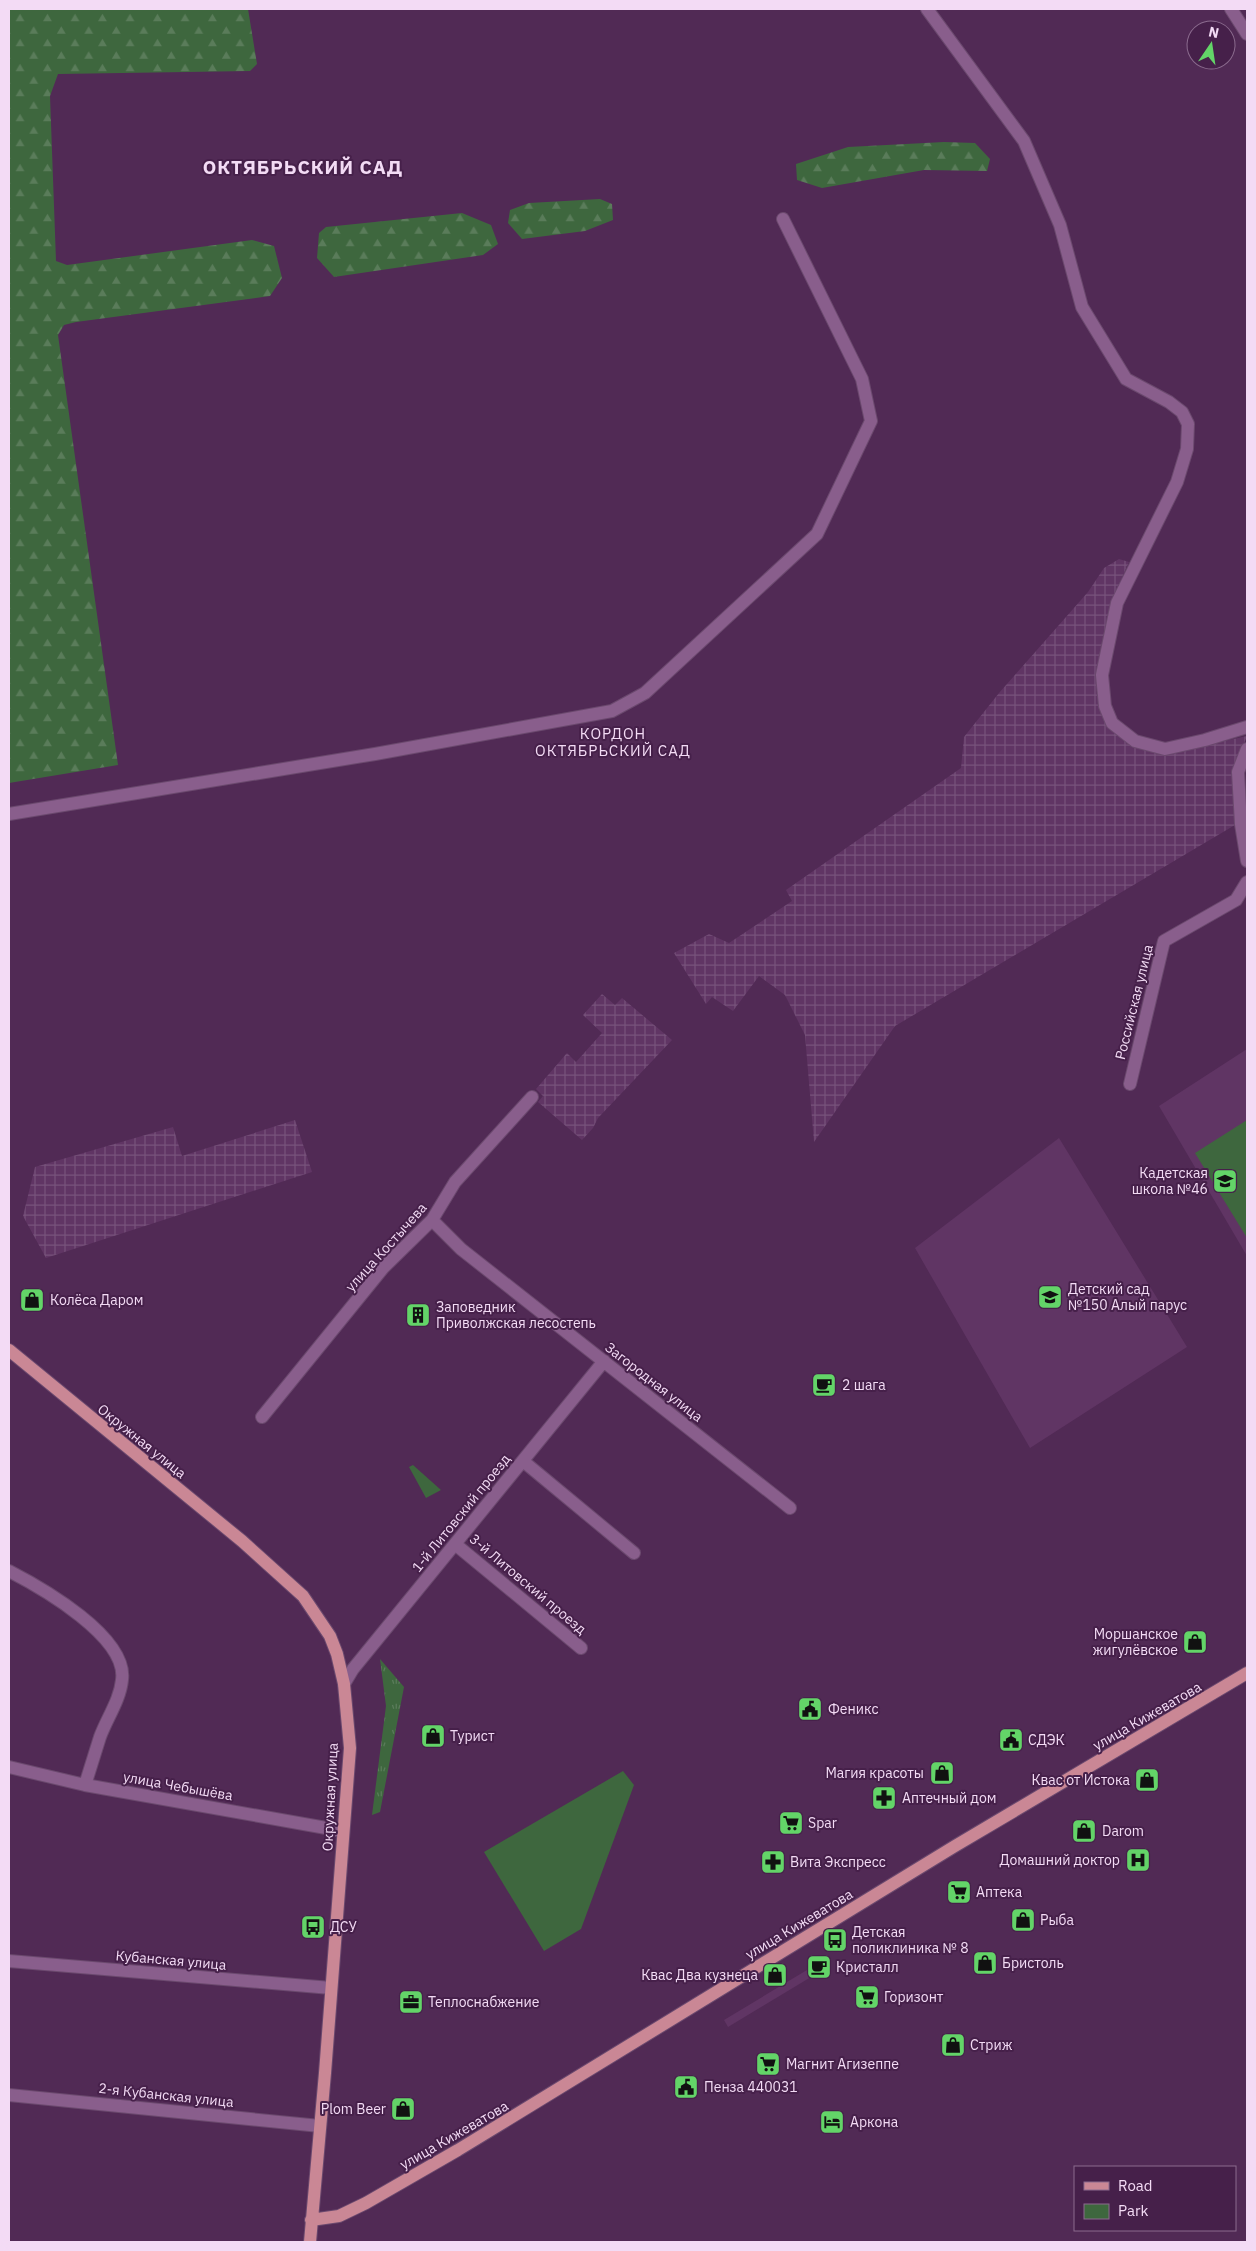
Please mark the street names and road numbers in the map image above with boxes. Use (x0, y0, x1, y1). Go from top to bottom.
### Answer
street label: Российская улица (1111, 942, 1157, 1062)
street label: улица Костычева (341, 1199, 431, 1295)
street label: Загородная улица (602, 1338, 707, 1426)
street label: Окружная улица (94, 1400, 190, 1483)
street label: 1-й Литовский проезд (408, 1450, 514, 1576)
street label: 3-й Литовский проезд (466, 1530, 590, 1638)
street label: улица Кижеватова (1090, 1677, 1205, 1754)
street label: Окружная улица (318, 1742, 342, 1852)
street label: улица Чебышёва (122, 1768, 235, 1805)
street label: улица Кижеватова (742, 1885, 856, 1963)
street label: Кубанская улица (115, 1946, 228, 1974)
street label: 2-я Кубанская улица (97, 2079, 235, 2111)
street label: улица Кижеватова (397, 2096, 512, 2173)

